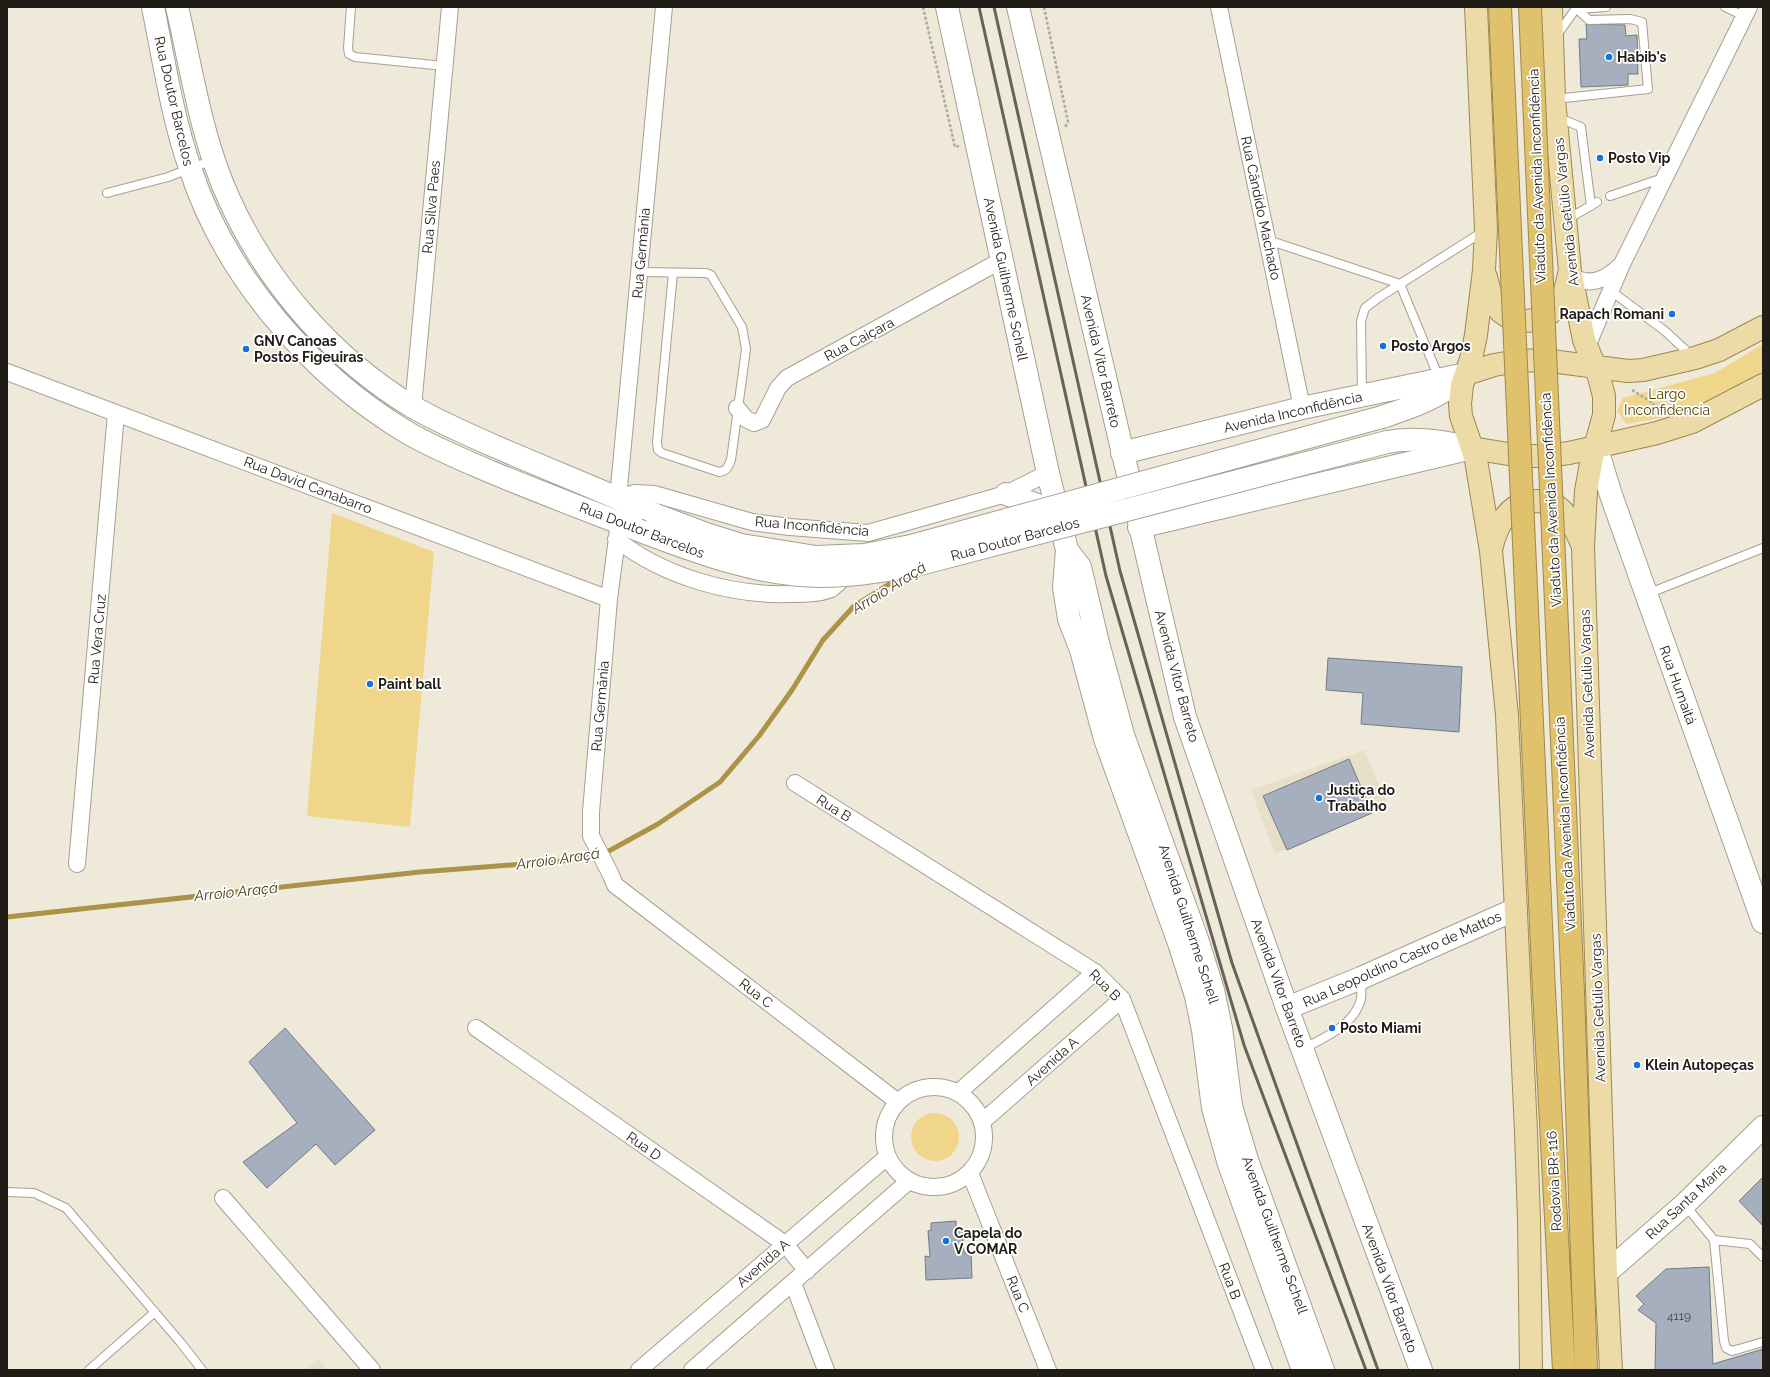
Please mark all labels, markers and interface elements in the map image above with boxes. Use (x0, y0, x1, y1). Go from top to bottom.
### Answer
street label: Rua Doutor Barcelos (151, 35, 197, 168)
place label: Habib's (1617, 49, 1667, 65)
marker: Habib's (1604, 52, 1614, 62)
street label: Viaduto da Avenida Inconfidência (1525, 68, 1549, 284)
street label: Rua Cândido Machado (1238, 135, 1284, 281)
street label: Avenida Getúlio Vargas (1550, 137, 1582, 287)
place label: Posto Vip (1608, 150, 1671, 166)
marker: Posto Vip (1595, 153, 1605, 163)
street label: Rua Silva Paes (419, 160, 443, 254)
street label: Avenida Guilherme Schell (981, 196, 1031, 362)
street label: Rua Germânia (629, 207, 653, 299)
street label: Avenida Vitor Barreto (1078, 293, 1124, 429)
place label: Rapach Romani (1560, 306, 1664, 322)
marker: Rapach Romani (1667, 309, 1677, 319)
street label: Rua Caiçara (821, 314, 897, 364)
place label: GNV Canoas Postos Figeuiras (254, 333, 363, 365)
place label: Posto Argos (1391, 338, 1471, 354)
marker: Posto Argos (1378, 341, 1388, 351)
marker: GNV Canoas Postos Figeuiras (241, 344, 251, 354)
park label: Largo Inconfidencia (1624, 386, 1710, 418)
street label: Avenida Inconfidência (1222, 388, 1364, 436)
street label: Viaduto da Avenida Inconfidência (1537, 392, 1565, 608)
street label: Rua David Canabarro (242, 453, 374, 517)
street label: Rua Doutor Barcelos (577, 499, 707, 561)
street label: Rua Inconfidência (754, 513, 870, 539)
street label: Rua Doutor Barcelos (949, 514, 1081, 564)
water label: Arroio Araçá (848, 558, 929, 618)
street label: Rua Vera Cruz (85, 593, 109, 685)
street label: Avenida Vitor Barreto (1152, 608, 1202, 744)
street label: Avenida Getúlio Vargas (1576, 609, 1598, 759)
street label: Rua Humaitá (1656, 643, 1700, 727)
street label: Rua Germânia (588, 660, 612, 752)
place label: Paint ball (378, 676, 442, 692)
marker: Paint ball (365, 679, 375, 689)
street label: Viaduto da Avenida Inconfidência (1551, 716, 1579, 932)
place label: Justiça do Trabalho (1327, 782, 1396, 814)
street label: Rua B (814, 791, 854, 825)
marker: Justiça do Trabalho (1314, 793, 1324, 803)
street label: Avenida Guilherme Schell (1156, 842, 1222, 1006)
water label: Arroio Araçá (514, 844, 601, 874)
water label: Arroio Araçá (192, 879, 279, 905)
street label: Rua Leopoldino Castro de Mattos (1300, 908, 1504, 1010)
street label: Avenida Vitor Barreto (1248, 916, 1310, 1050)
street label: Avenida Getúlio Vargas (1587, 933, 1609, 1083)
street label: Rua B (1086, 966, 1124, 1004)
street label: Rua C (736, 975, 776, 1011)
place label: Posto Miami (1340, 1020, 1421, 1036)
marker: Posto Miami (1327, 1023, 1337, 1033)
street label: Avenida A (1023, 1033, 1082, 1089)
place label: Klein Autopeças (1645, 1057, 1754, 1073)
marker: Klein Autopeças (1632, 1060, 1642, 1070)
street label: Rua D (624, 1128, 664, 1164)
street label: Rodovia BR-116 (1543, 1130, 1565, 1232)
street label: Avenida Guilherme Schell (1239, 1154, 1311, 1316)
street label: Rua Santa Maria (1642, 1160, 1730, 1242)
street label: Avenida Vitor Barreto (1359, 1221, 1421, 1355)
place label: Capela do V COMAR (954, 1225, 1023, 1257)
street label: Avenida A (733, 1235, 793, 1290)
marker: Capela do V COMAR (941, 1236, 951, 1246)
street label: Rua B (1216, 1260, 1244, 1302)
street label: Rua C (1003, 1273, 1033, 1315)
house number: 4119 (1667, 1309, 1691, 1323)

